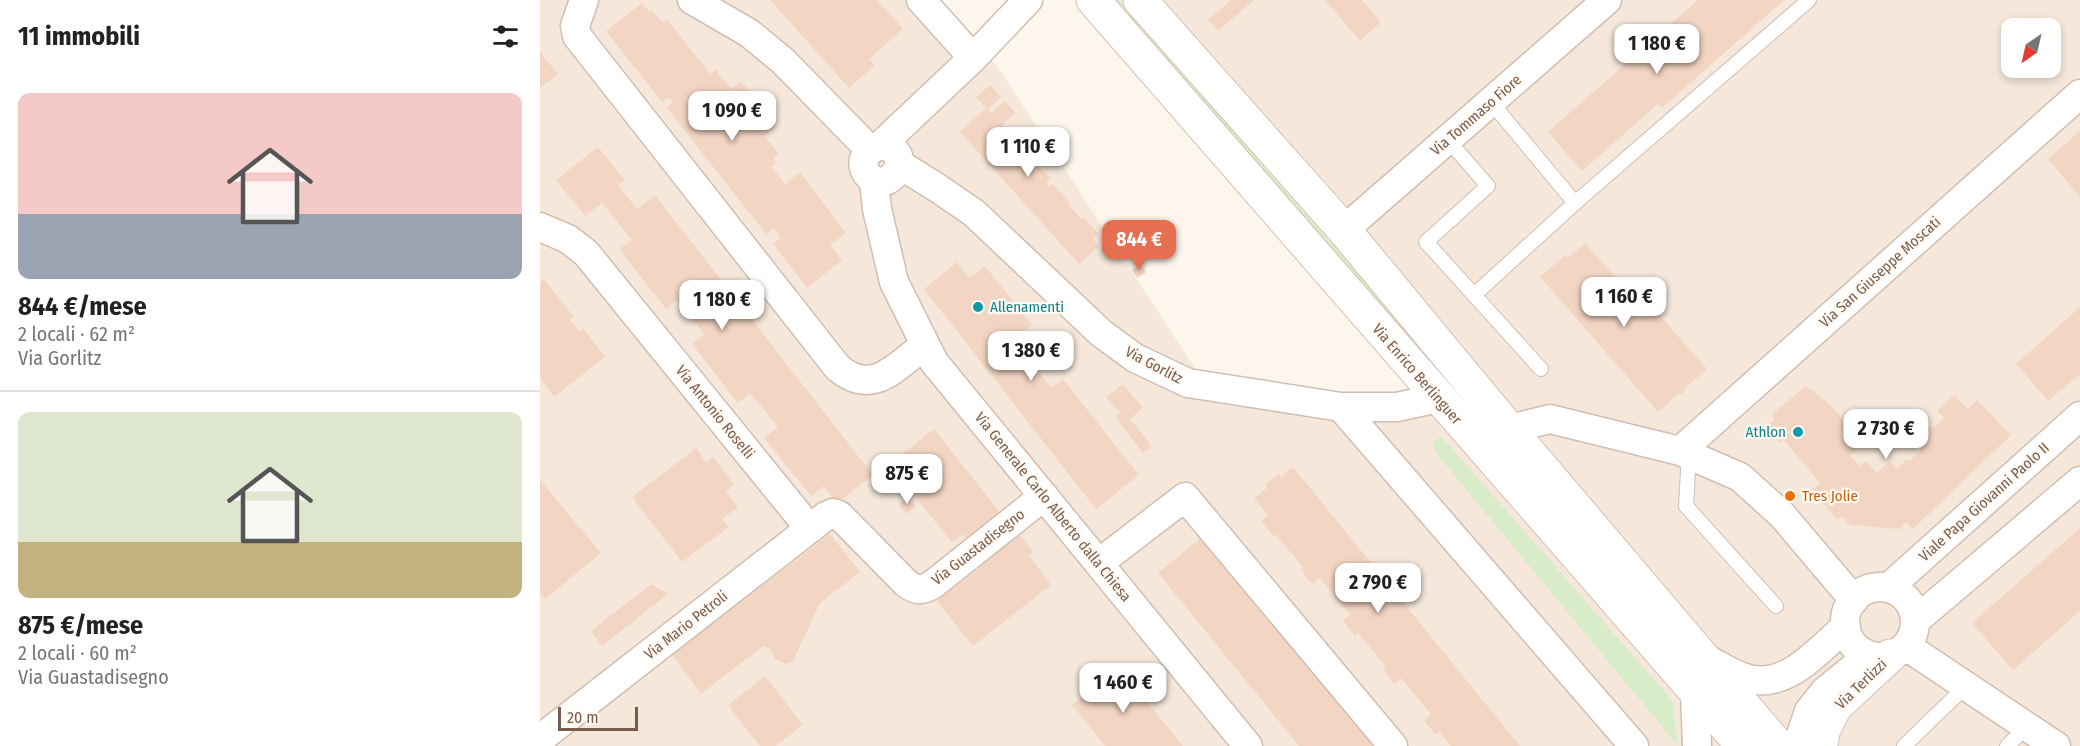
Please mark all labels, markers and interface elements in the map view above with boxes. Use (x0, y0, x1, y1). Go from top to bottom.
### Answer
north arrow (2001, 18, 2061, 78)
map controls (2001, 18, 2061, 78)
icon: filters (489, 20, 522, 53)
text: 11 immobili (18, 21, 140, 52)
pin: 1 180 € (1602, 24, 1712, 75)
text: 1 180 € (1628, 31, 1686, 55)
street label: Via Tommaso Fiore (1427, 71, 1525, 159)
pin: 1 090 € (677, 91, 787, 142)
text: 1 090 € (702, 98, 762, 122)
pin: 1 110 € (973, 127, 1083, 178)
icon: home (216, 132, 324, 240)
text: 1 110 € (1001, 134, 1055, 158)
street label: Via San Giuseppe Moscati (1816, 213, 1944, 331)
pin: 844 € (1097, 220, 1181, 271)
text: 844 € (1116, 227, 1162, 251)
pin: 1 160 € (1569, 277, 1679, 328)
pin: 1 180 € (667, 280, 777, 331)
text: 1 160 € (1595, 284, 1653, 308)
text: 1 180 € (693, 287, 751, 311)
text: 844 €/mese (18, 291, 147, 322)
place label: Allenamenti (990, 298, 1064, 316)
marker: Allenamenti (971, 300, 985, 314)
street label: Via Enrico Berlinguer (1368, 320, 1466, 429)
text: 2 locali · 62 m² (18, 322, 135, 346)
pin: 1 380 € (976, 331, 1086, 382)
text: 1 380 € (1002, 338, 1060, 362)
street label: Via Gorlitz (1122, 342, 1186, 388)
text: Via Gorlitz (18, 346, 101, 370)
street label: Via Antonio Roselli (672, 362, 758, 462)
street label: Via Generale Carlo Alberto dalla Chiesa (971, 409, 1135, 605)
pin: 2 730 € (1831, 409, 1941, 460)
text: 2 730 € (1857, 416, 1915, 440)
place label: Athlon (1746, 423, 1786, 441)
marker: Athlon (1791, 425, 1805, 439)
street label: Viale Papa Giovanni Paolo II (1915, 439, 2053, 565)
icon: home (216, 451, 324, 559)
pin: 875 € (865, 454, 949, 505)
text: 875 € (885, 461, 929, 485)
place label: Tres Jolie (1802, 487, 1858, 505)
marker: Tres Jolie (1783, 489, 1797, 503)
street label: Via Guastadisegno (928, 505, 1028, 589)
pin: 2 790 € (1323, 563, 1433, 614)
text: 2 790 € (1349, 570, 1407, 594)
street label: Via Mario Petroli (641, 587, 731, 663)
text: 875 €/mese (18, 610, 143, 641)
text: 2 locali · 60 m² (18, 641, 137, 665)
street label: Via Terlizzi (1832, 655, 1890, 713)
pin: 1 460 € (1068, 663, 1178, 714)
text: Via Guastadisegno (18, 665, 169, 689)
text: 1 460 € (1093, 670, 1153, 694)
scale bar (558, 704, 638, 732)
text: 20 m (567, 708, 598, 727)

